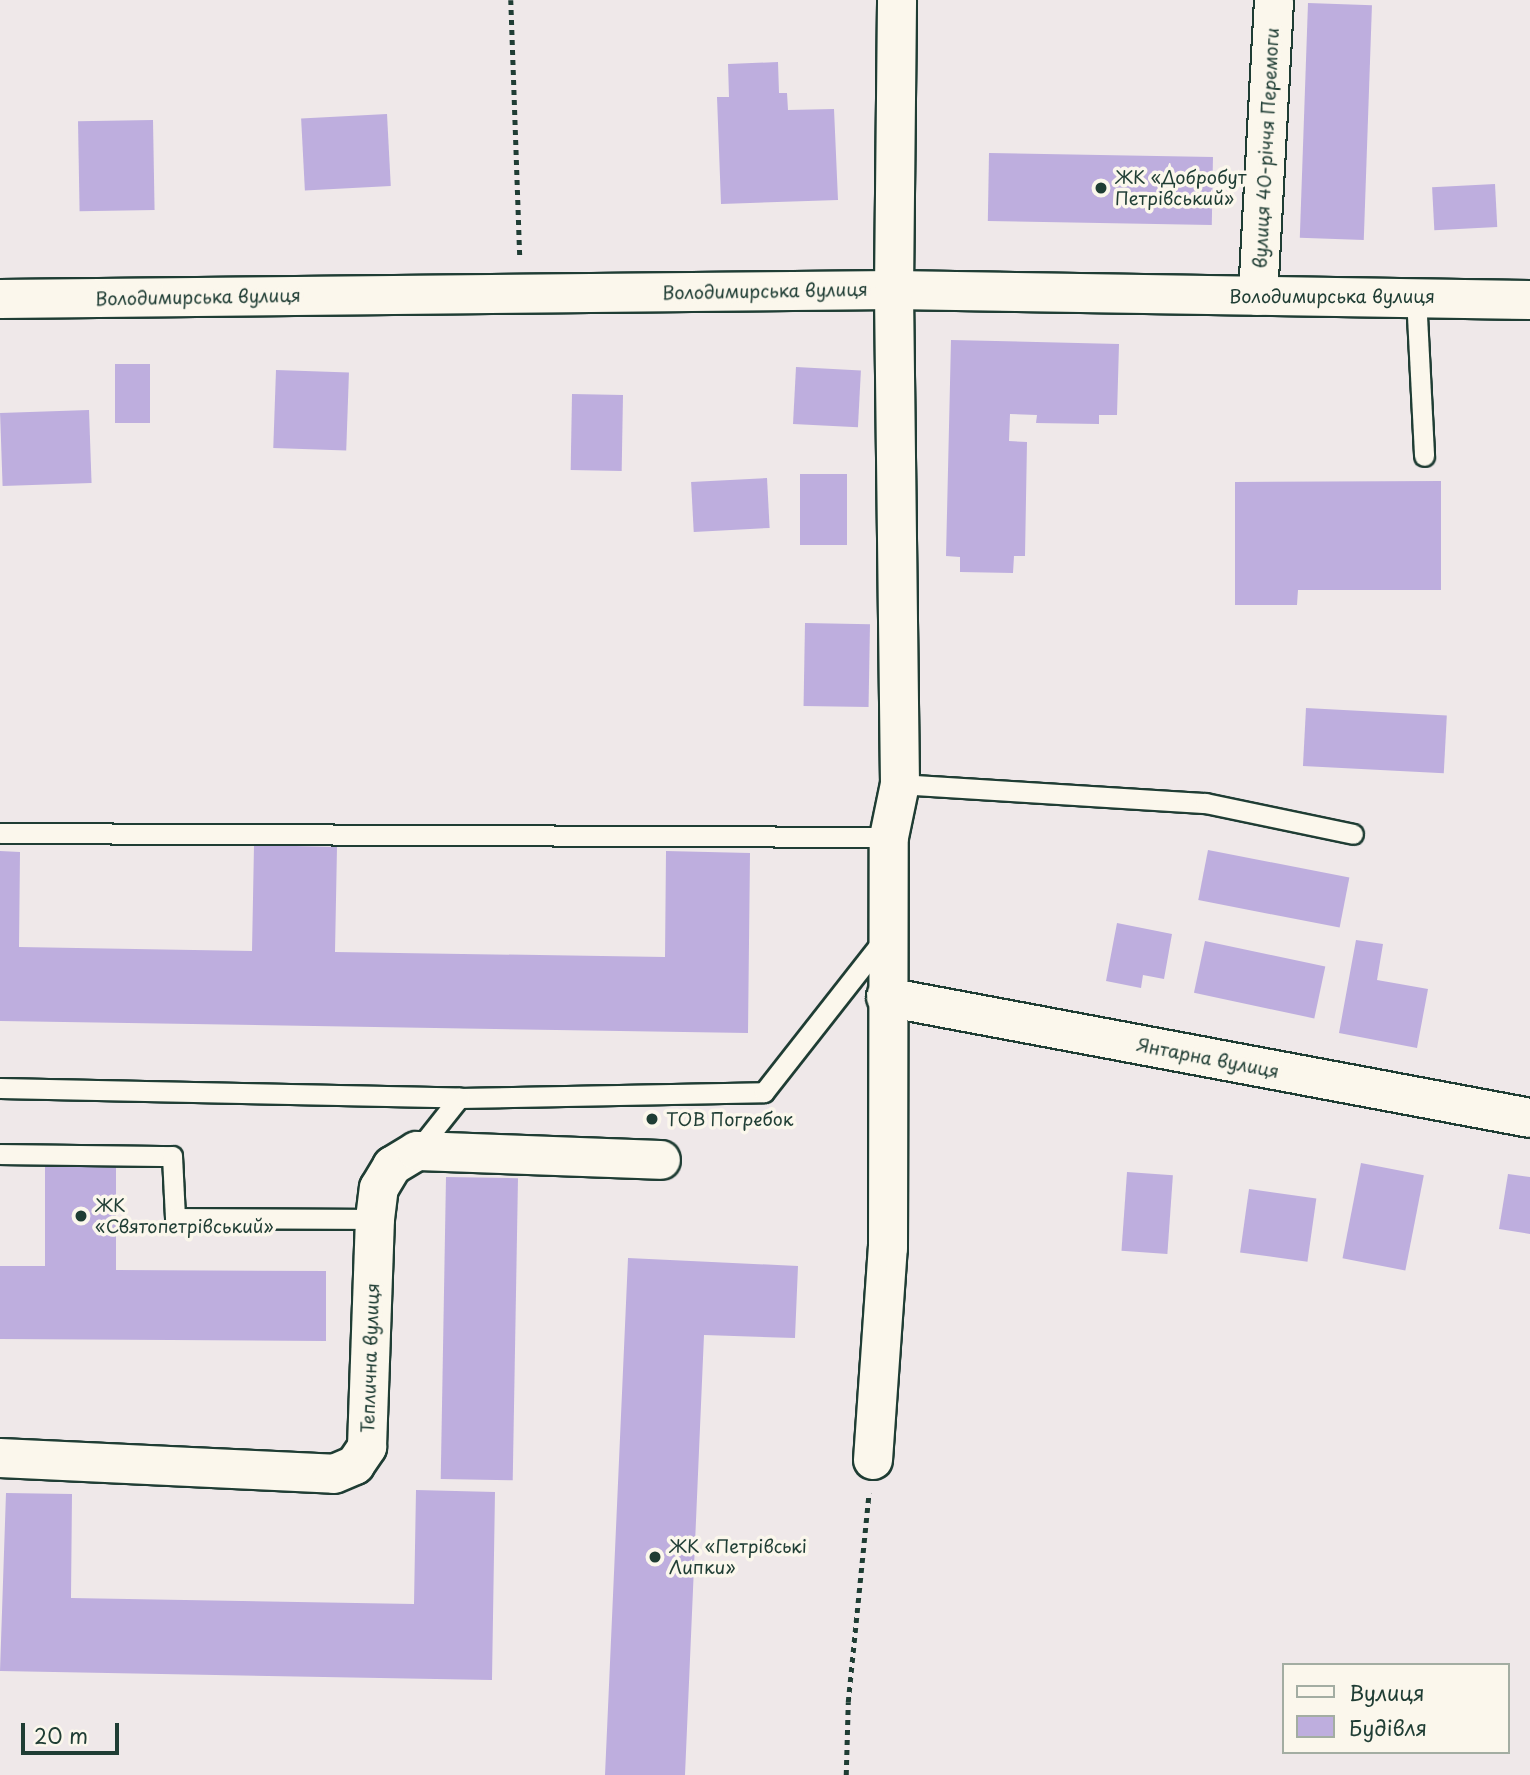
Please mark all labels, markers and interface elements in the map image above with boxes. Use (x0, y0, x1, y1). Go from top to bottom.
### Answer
street label: вулиця 40-річчя Перемоги (1249, 27, 1283, 269)
place label: ЖК «Добробут Петрівський» (1115, 167, 1247, 210)
marker: ЖК «Добробут Петрівський» (1093, 180, 1109, 196)
street label: Володимирська вулиця (662, 278, 868, 304)
street label: Володимирська вулиця (95, 284, 301, 310)
street label: Володимирська вулиця (1229, 285, 1435, 307)
street label: Янтарна вулиця (1135, 1034, 1281, 1082)
place label: ТОВ Погребок (666, 1108, 793, 1130)
marker: ТОВ Погребок (644, 1111, 660, 1127)
place label: ЖК «Святопетрівський» (95, 1195, 274, 1238)
marker: ЖК «Святопетрівський» (73, 1208, 89, 1224)
street label: Теплична вулиця (357, 1282, 383, 1434)
place label: ЖК «Петрівські Липки» (669, 1536, 808, 1578)
marker: ЖК «Петрівські Липки» (647, 1549, 663, 1565)
legend (1282, 1663, 1509, 1754)
text: Вулиця (1349, 1676, 1425, 1708)
scale bar (24, 1708, 122, 1752)
text: Будівля (1349, 1711, 1427, 1743)
text: 20 m (34, 1719, 88, 1751)

